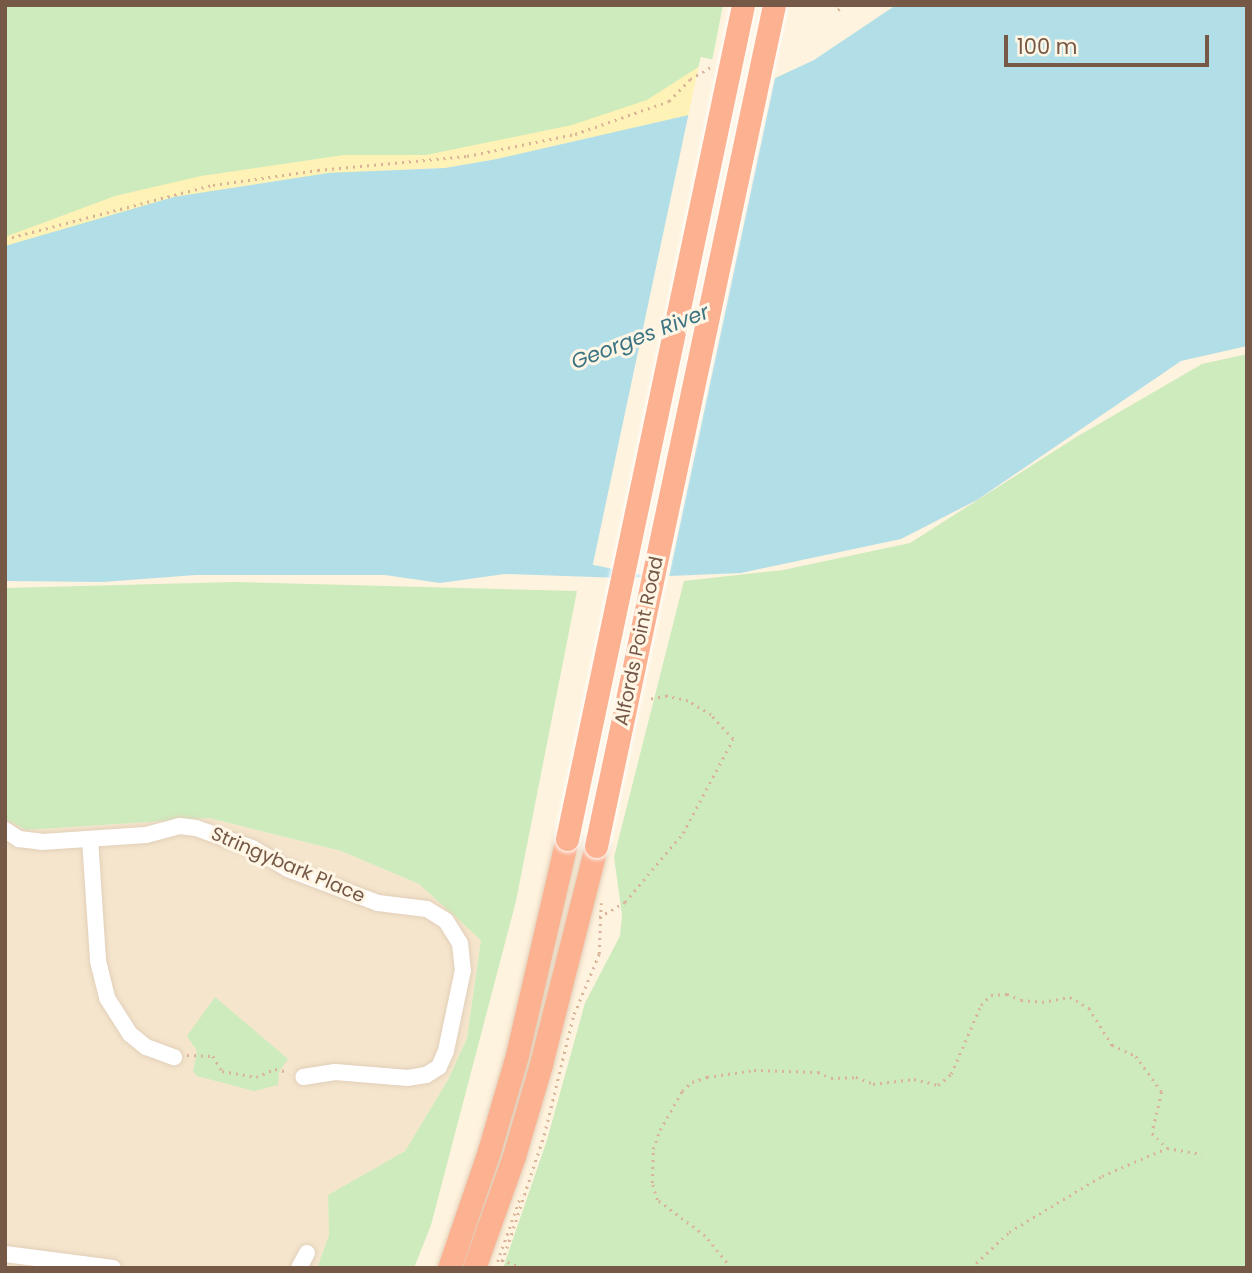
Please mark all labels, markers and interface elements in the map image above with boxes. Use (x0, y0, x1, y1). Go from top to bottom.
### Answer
scale bar (1007, 21, 1212, 65)
text: 100 m (1017, 32, 1077, 61)
water label: Georges River (568, 299, 712, 375)
street label: Alfords Point Road (610, 554, 668, 728)
street label: Stringybark Place (208, 822, 368, 908)

